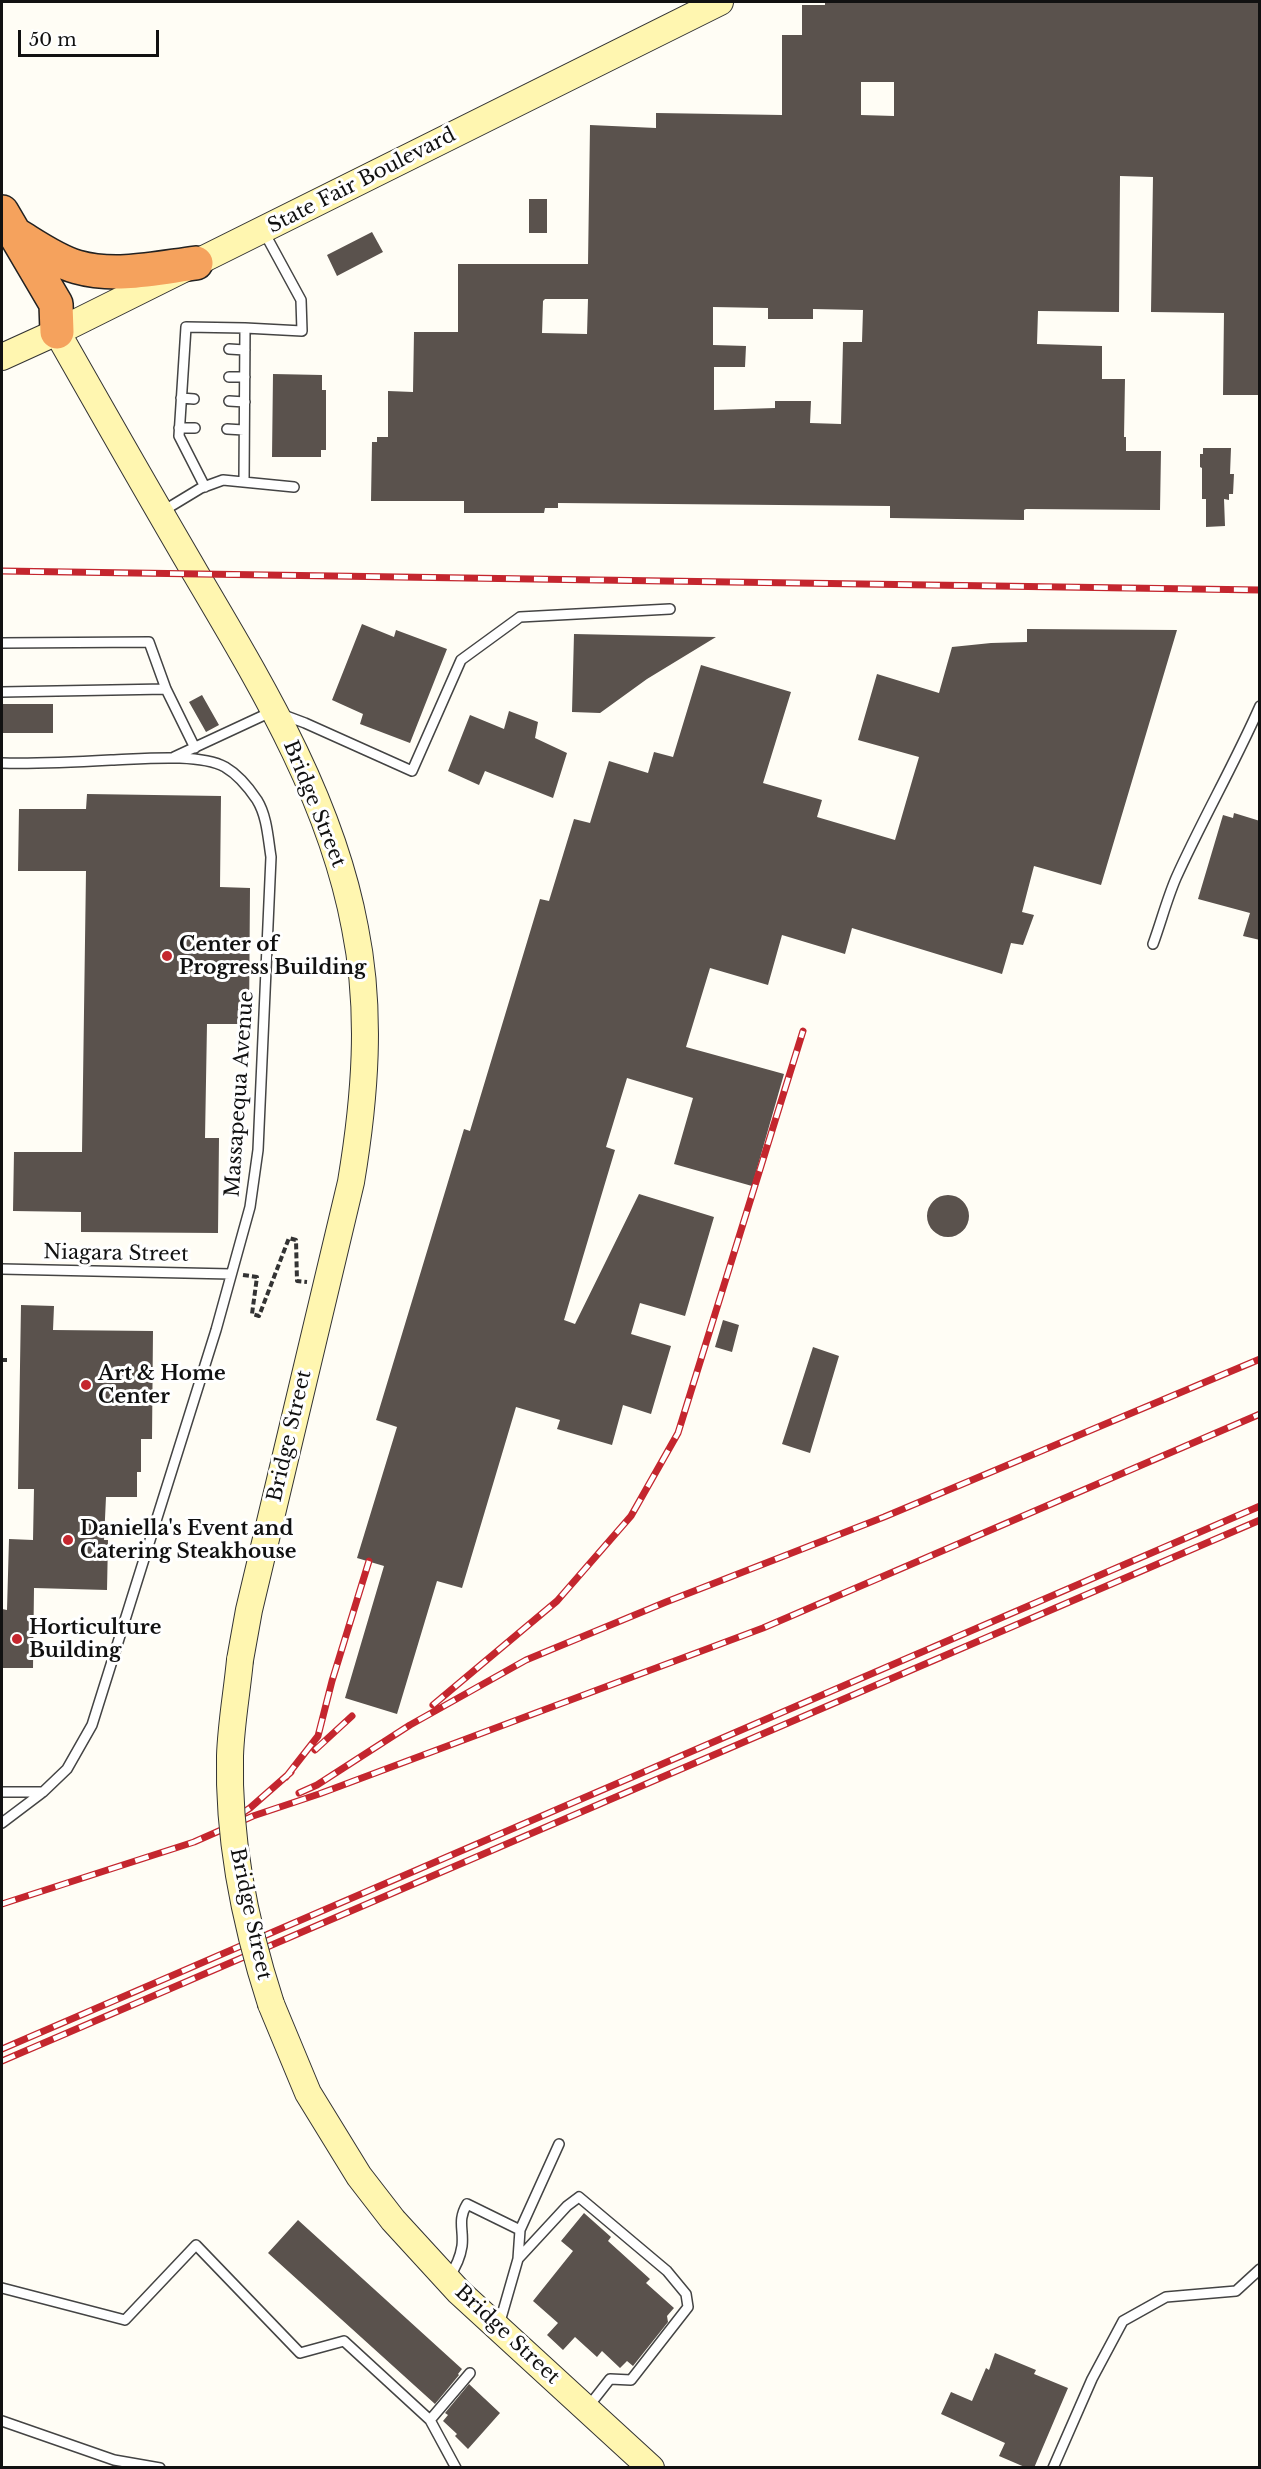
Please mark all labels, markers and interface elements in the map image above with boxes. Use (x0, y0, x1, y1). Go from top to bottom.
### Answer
scale bar (21, 18, 162, 56)
text: 50 m (29, 29, 77, 51)
street label: State Fair Boulevard (264, 123, 460, 239)
street label: Bridge Street (278, 737, 350, 871)
place label: Center of Progress Building (179, 933, 366, 980)
marker: Center of Progress Building (160, 949, 174, 963)
street label: Massapequa Avenue (221, 990, 259, 1198)
street label: Niagara Street (43, 1241, 189, 1267)
place label: Art & Home Center (98, 1362, 226, 1409)
street label: Bridge Street (263, 1368, 317, 1504)
marker: Art & Home Center (79, 1378, 93, 1392)
place label: Daniella's Event and Catering Steakhouse (80, 1517, 296, 1564)
marker: Daniella's Event and Catering Steakhouse (61, 1533, 75, 1547)
place label: Horticulture Building (29, 1616, 161, 1663)
marker: Horticulture Building (10, 1632, 24, 1646)
street label: Bridge Street (224, 1846, 276, 1982)
street label: Bridge Street (450, 2280, 564, 2390)

